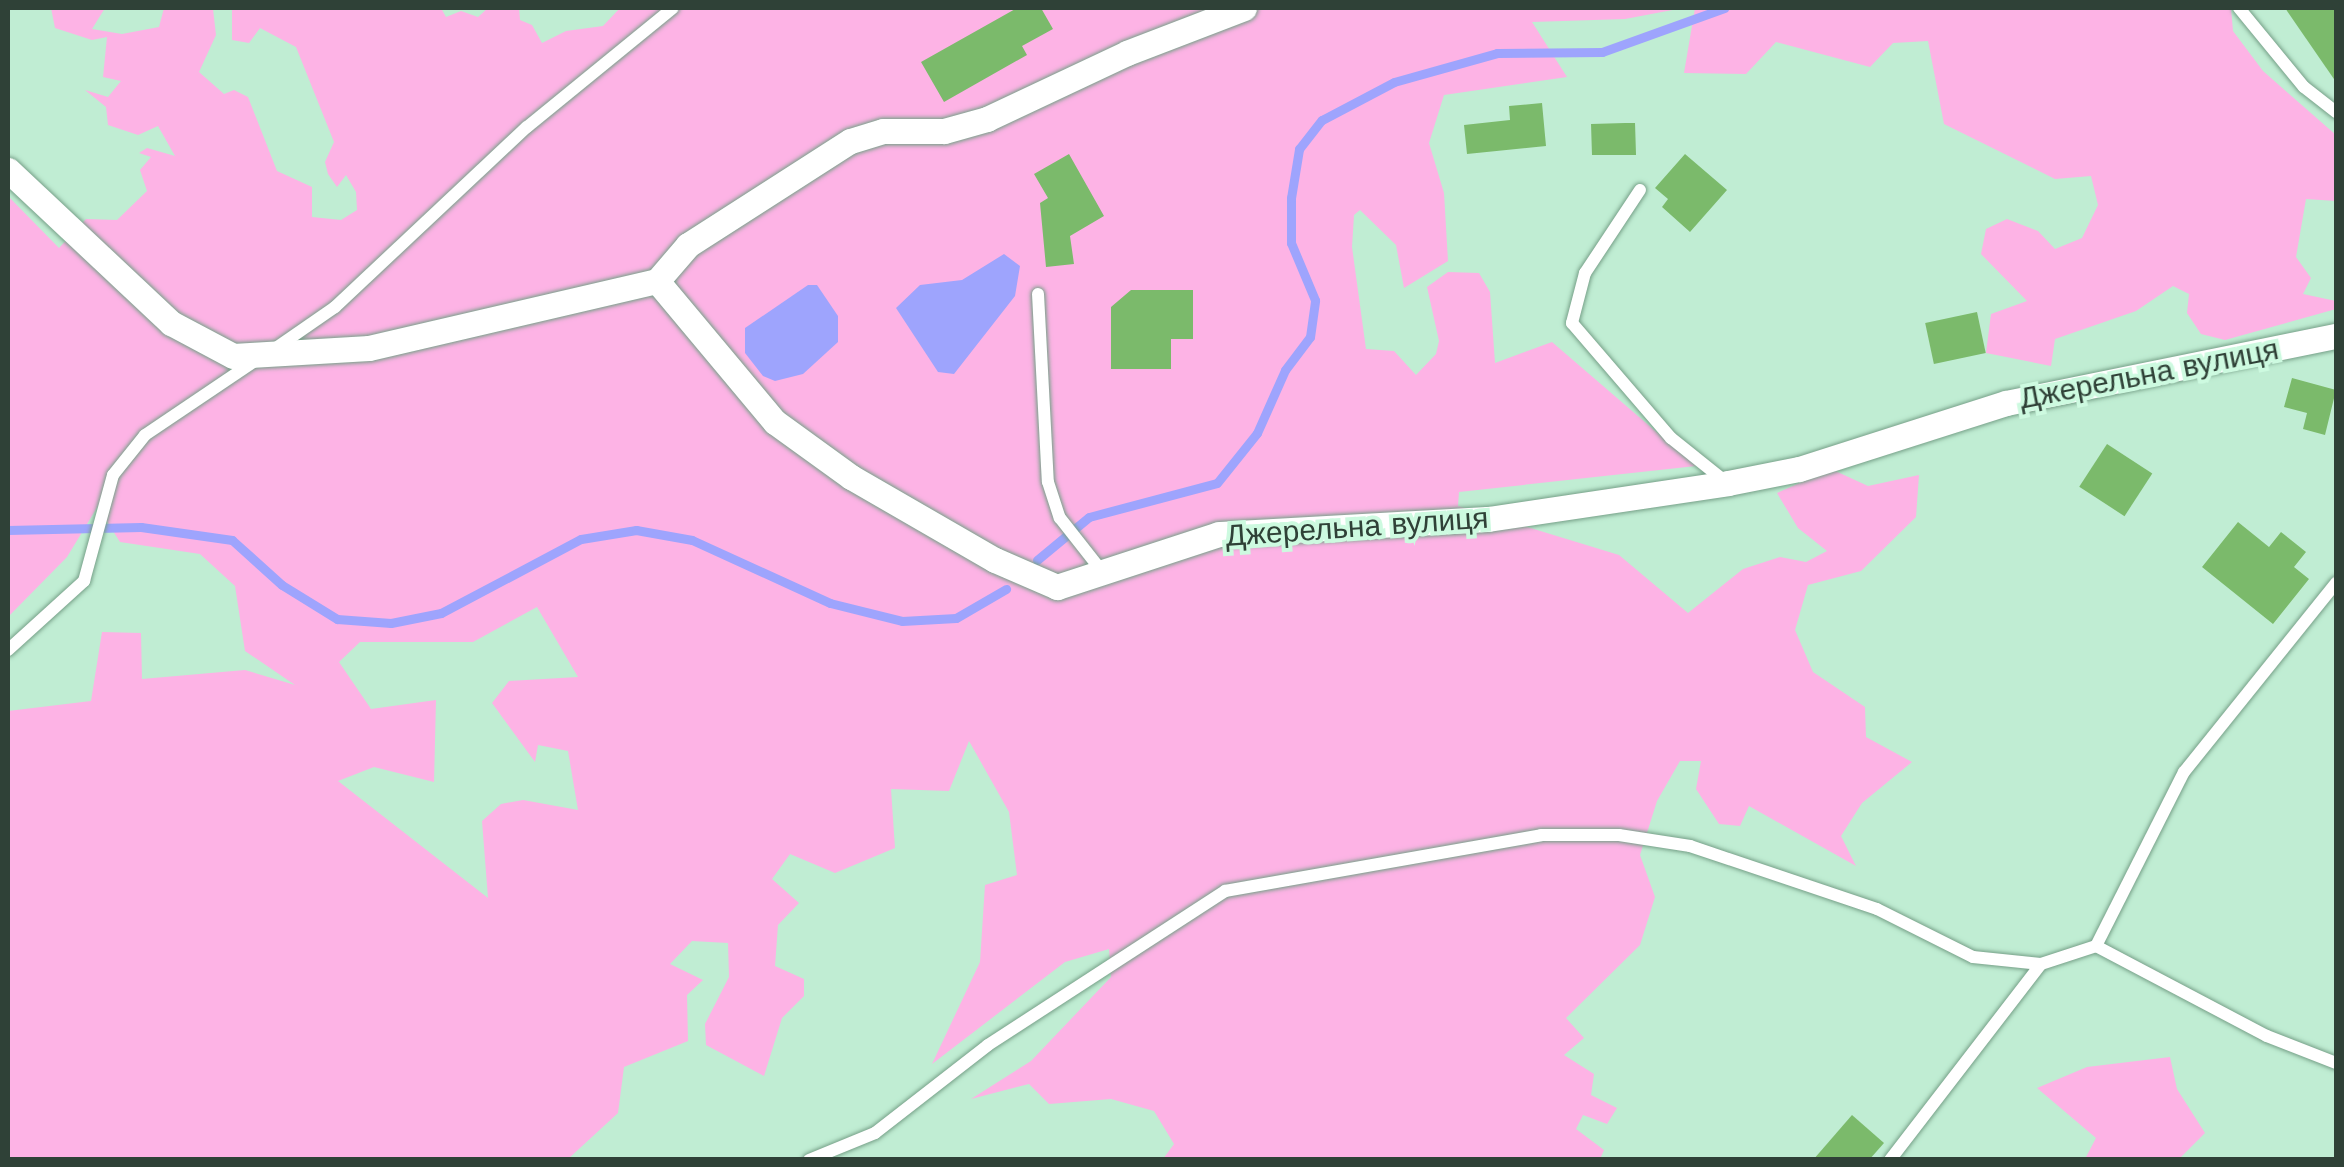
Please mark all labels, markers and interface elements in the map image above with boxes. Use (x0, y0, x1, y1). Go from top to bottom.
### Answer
street label: Джерельна вулиця (2016, 331, 2282, 417)
street label: Джерельна вулиця (1224, 500, 1490, 554)

